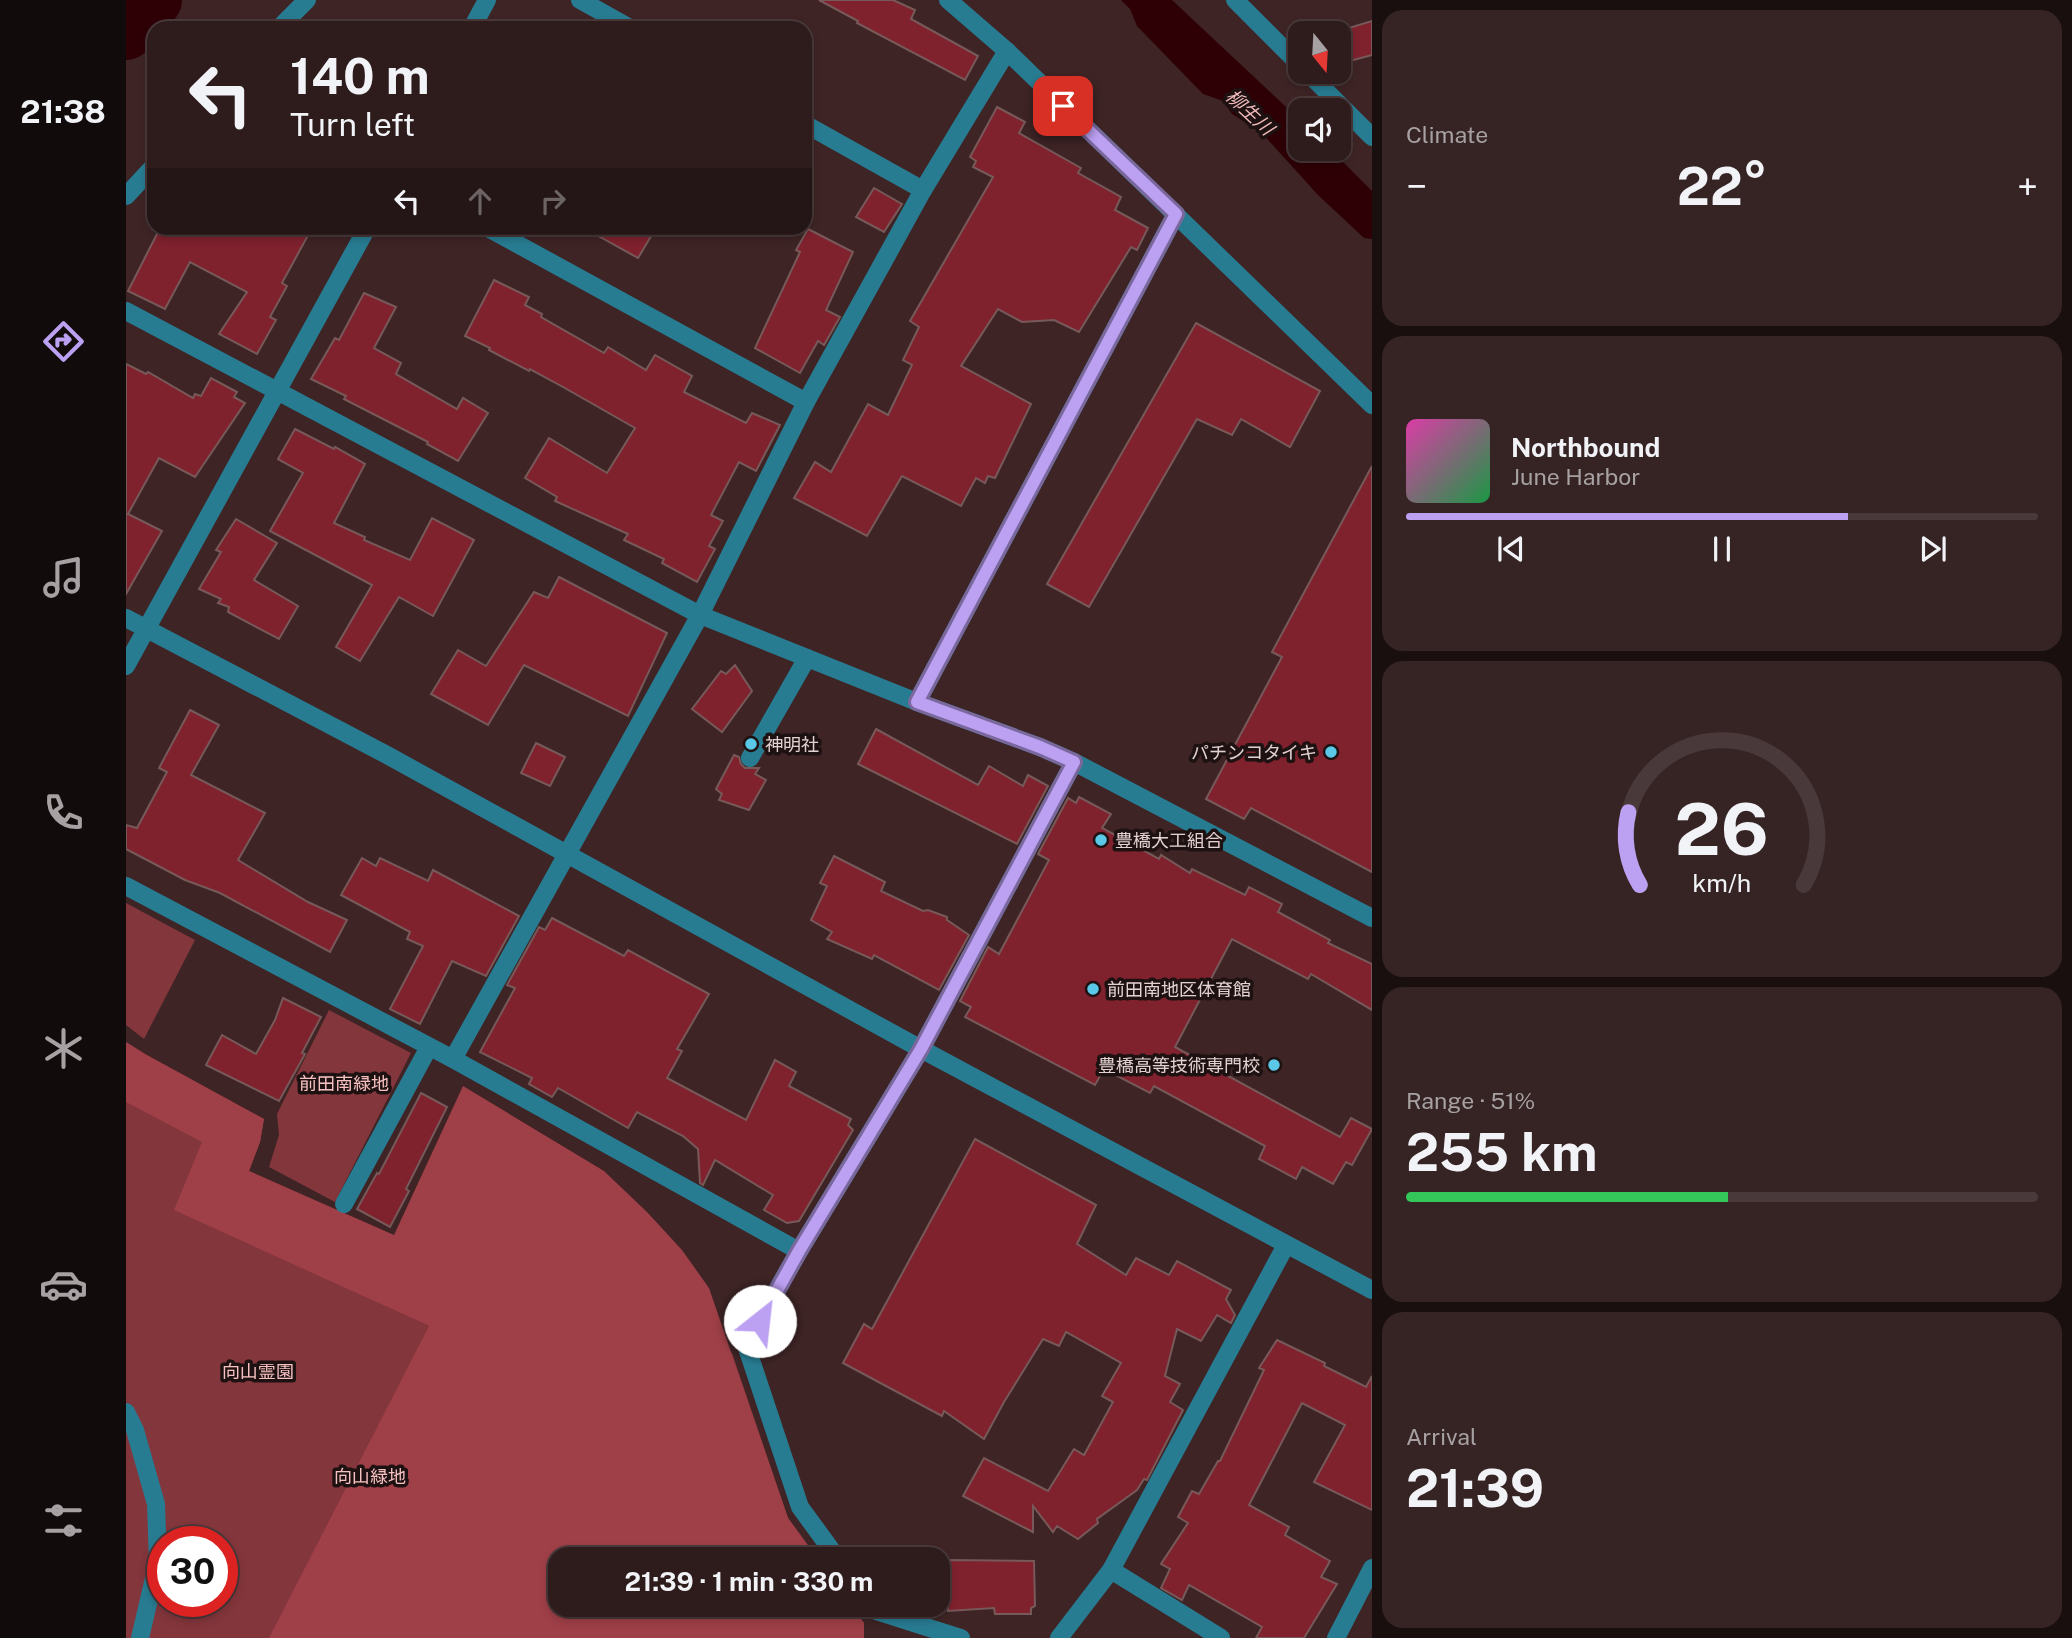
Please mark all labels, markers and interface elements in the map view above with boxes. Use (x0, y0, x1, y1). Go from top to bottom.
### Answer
north arrow (1288, 21, 1351, 84)
map controls (1288, 21, 1351, 161)
text: 140 m (290, 47, 430, 105)
icon: left (175, 49, 266, 140)
pin (1033, 76, 1093, 136)
water label: 柳生川 (1222, 85, 1280, 141)
icon: arrive (1044, 87, 1082, 125)
text: 21:38 (20, 93, 106, 130)
button: sound (1288, 98, 1351, 161)
text: Turn left (290, 106, 415, 143)
text: Climate (1406, 121, 1488, 148)
text: 22° (1677, 156, 1767, 217)
text: − (1406, 164, 1427, 209)
text: + (2017, 164, 2038, 209)
icon: left (388, 182, 426, 220)
icon: ahead (461, 182, 499, 220)
icon: right (534, 182, 572, 220)
icon: directions (39, 317, 88, 366)
text: Northbound (1511, 432, 1660, 463)
text: June Harbor (1511, 463, 1640, 490)
icon: previous (1492, 530, 1530, 568)
icon: pause (1703, 530, 1741, 568)
icon: next (1914, 530, 1952, 568)
icon: music (39, 553, 88, 602)
place label: 神明社 (765, 734, 819, 755)
marker: 神明社 (743, 736, 759, 752)
place label: パチンコタイキ (1191, 742, 1317, 763)
marker: パチンコタイキ (1323, 744, 1339, 760)
text: 26 (1675, 786, 1769, 871)
icon: phone (39, 788, 88, 837)
place label: 豊橋大工組合 (1115, 830, 1223, 851)
marker: 豊橋大工組合 (1093, 832, 1109, 848)
text: km/h (1693, 868, 1751, 898)
place label: 前田南地区体育館 (1107, 979, 1251, 1000)
marker: 前田南地区体育館 (1085, 981, 1101, 997)
icon: climate (39, 1024, 88, 1073)
place label: 豊橋高等技術専門校 (1098, 1055, 1260, 1076)
marker: 豊橋高等技術専門校 (1266, 1057, 1282, 1073)
park label: 前田南緑地 (299, 1073, 389, 1094)
text: Range · 51% (1406, 1087, 1535, 1114)
text: 255 km (1406, 1122, 1598, 1183)
icon: car (39, 1260, 88, 1309)
position arrow (723, 1284, 797, 1358)
park label: 向山霊園 (222, 1361, 294, 1382)
text: Arrival (1406, 1423, 1477, 1450)
text: 21:39 (1406, 1458, 1544, 1519)
park label: 向山緑地 (334, 1466, 406, 1487)
icon: filters (39, 1496, 88, 1545)
speed limit sign: 30 (147, 1526, 238, 1617)
text: 21:39 · 1 min · 330 m (625, 1566, 873, 1597)

